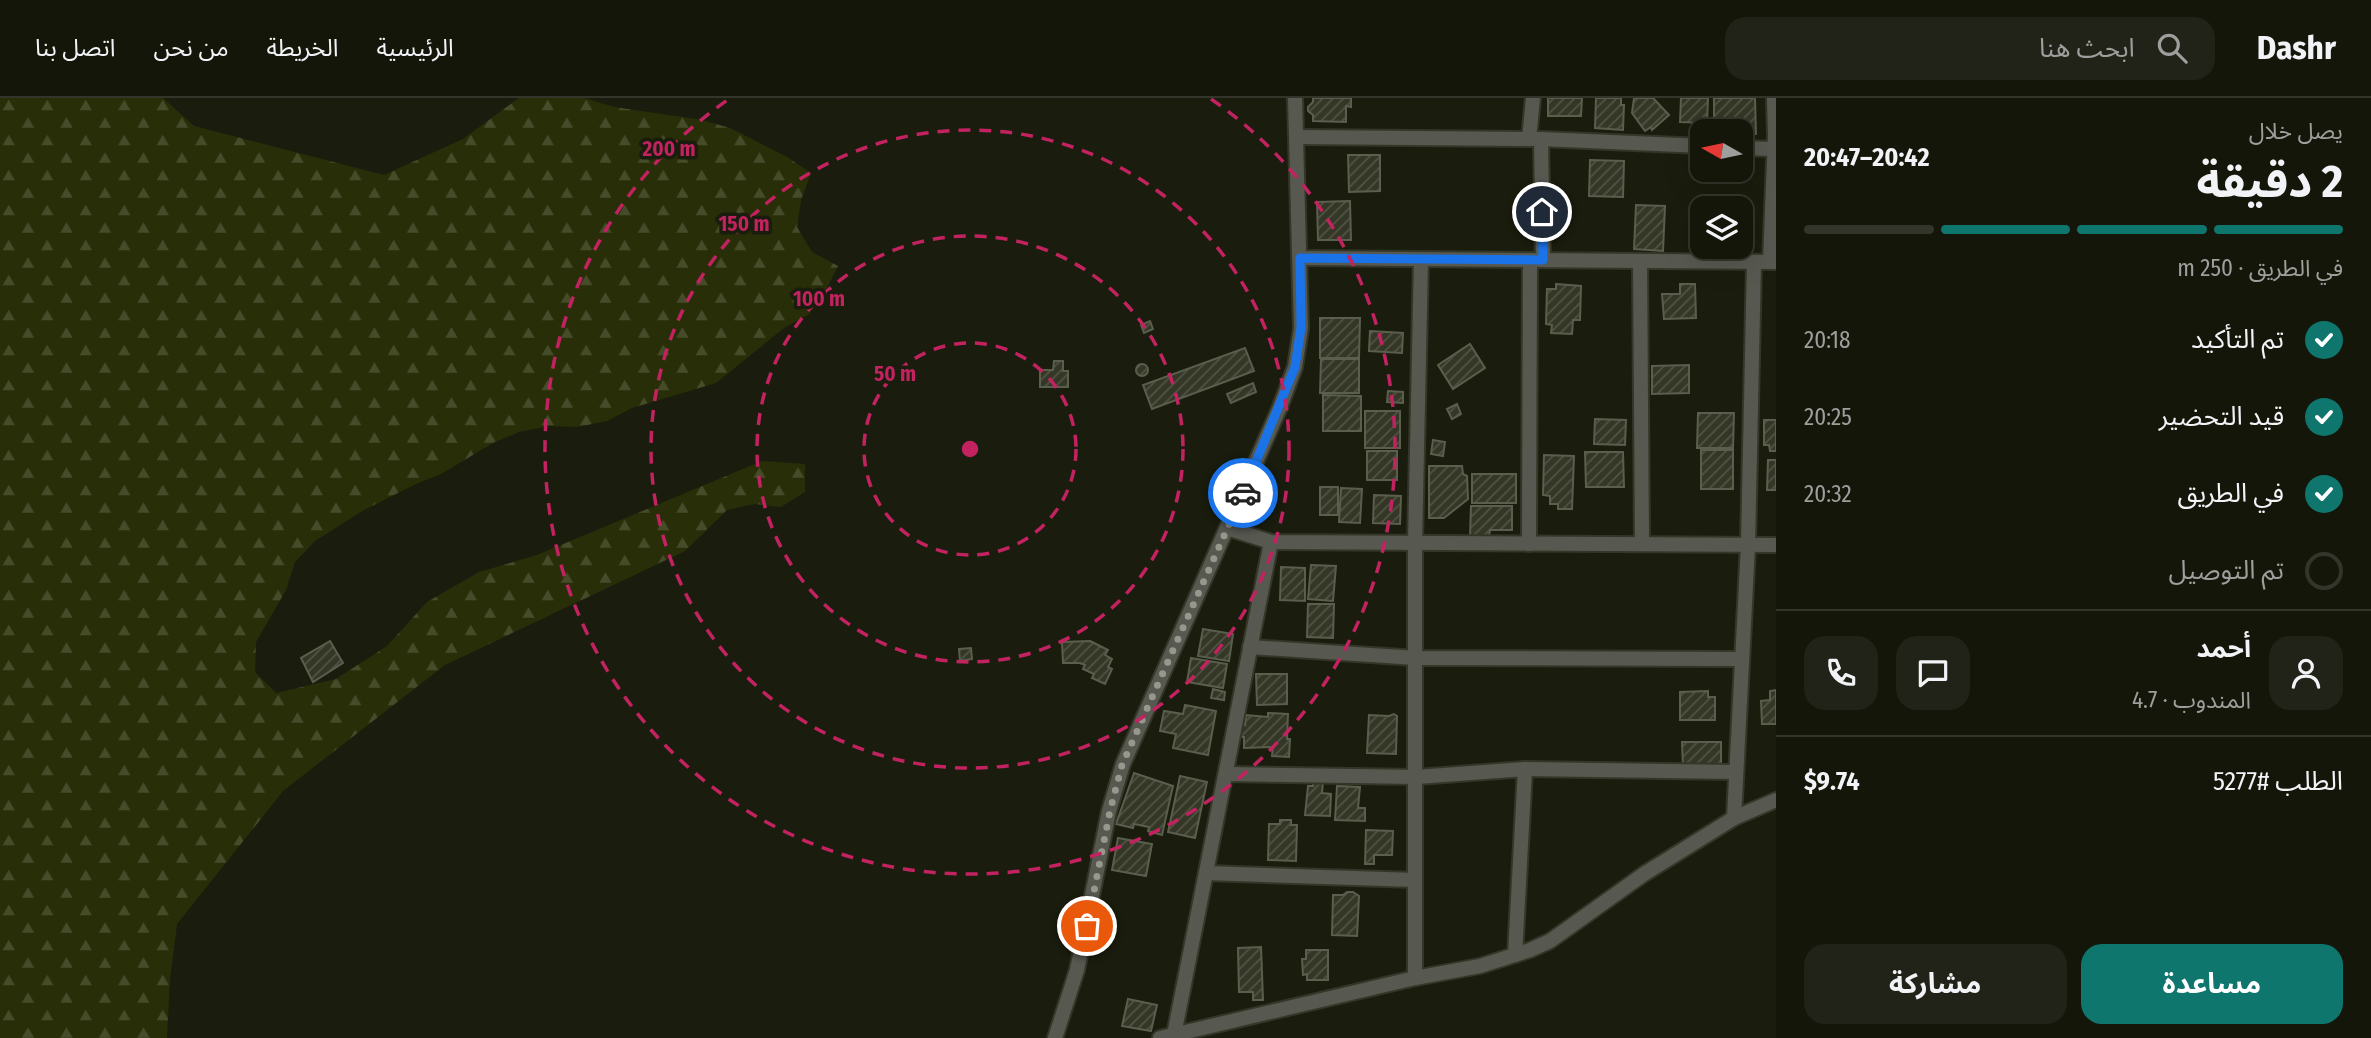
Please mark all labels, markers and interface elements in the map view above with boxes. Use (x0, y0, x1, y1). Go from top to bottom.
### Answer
search box (1725, 17, 2215, 80)
text: Dashr (2257, 28, 2336, 68)
icon: search (2153, 29, 2191, 67)
text: ابحث هنا (2039, 33, 2135, 64)
text: اتصل بنا (35, 34, 116, 62)
text: من نحن (154, 34, 229, 62)
text: الخريطة (267, 34, 338, 62)
text: الرئيسية (376, 34, 454, 62)
text: يصل خلال (2249, 117, 2343, 145)
north arrow (1690, 119, 1754, 182)
map controls (1690, 119, 1753, 259)
text: 200 m (641, 136, 696, 162)
text: 20:42–20:47 (1804, 142, 1930, 173)
text: 2 دقيقة (2196, 154, 2343, 209)
pin (1512, 182, 1572, 242)
icon: home (1523, 193, 1561, 231)
button: layers (1690, 196, 1753, 259)
text: 150 m (718, 211, 770, 237)
text: في الطريق · 250 m (2177, 254, 2343, 282)
text: 100 m (793, 286, 845, 312)
icon: check (2305, 321, 2343, 359)
text: تم التأكيد (2191, 324, 2284, 355)
text: 20:18 (1804, 326, 1851, 354)
text: 50 m (874, 361, 916, 387)
icon: check (2305, 398, 2343, 436)
text: قيد التحضير (2159, 401, 2284, 432)
text: 20:25 (1804, 403, 1852, 431)
centre of rings (958, 437, 982, 461)
courier (1208, 458, 1278, 528)
icon: car (1224, 474, 1262, 512)
icon: check (2305, 475, 2343, 513)
text: في الطريق (2177, 478, 2284, 509)
text: 20:32 (1804, 480, 1852, 508)
text: تم التوصيل (2168, 555, 2284, 586)
text: أحمد (2197, 633, 2251, 664)
button: phone (1804, 636, 1878, 710)
button: chat (1896, 636, 1970, 710)
button: person (2269, 636, 2343, 710)
text: المندوب · 4.7 (2132, 686, 2251, 714)
text: $9.74 (1804, 766, 1860, 797)
text: الطلب #5277 (2213, 766, 2343, 797)
pin (1057, 896, 1117, 956)
icon: bag (1068, 907, 1106, 945)
button: مشاركة (1804, 944, 2067, 1024)
button: مساعدة (2081, 944, 2343, 1024)

